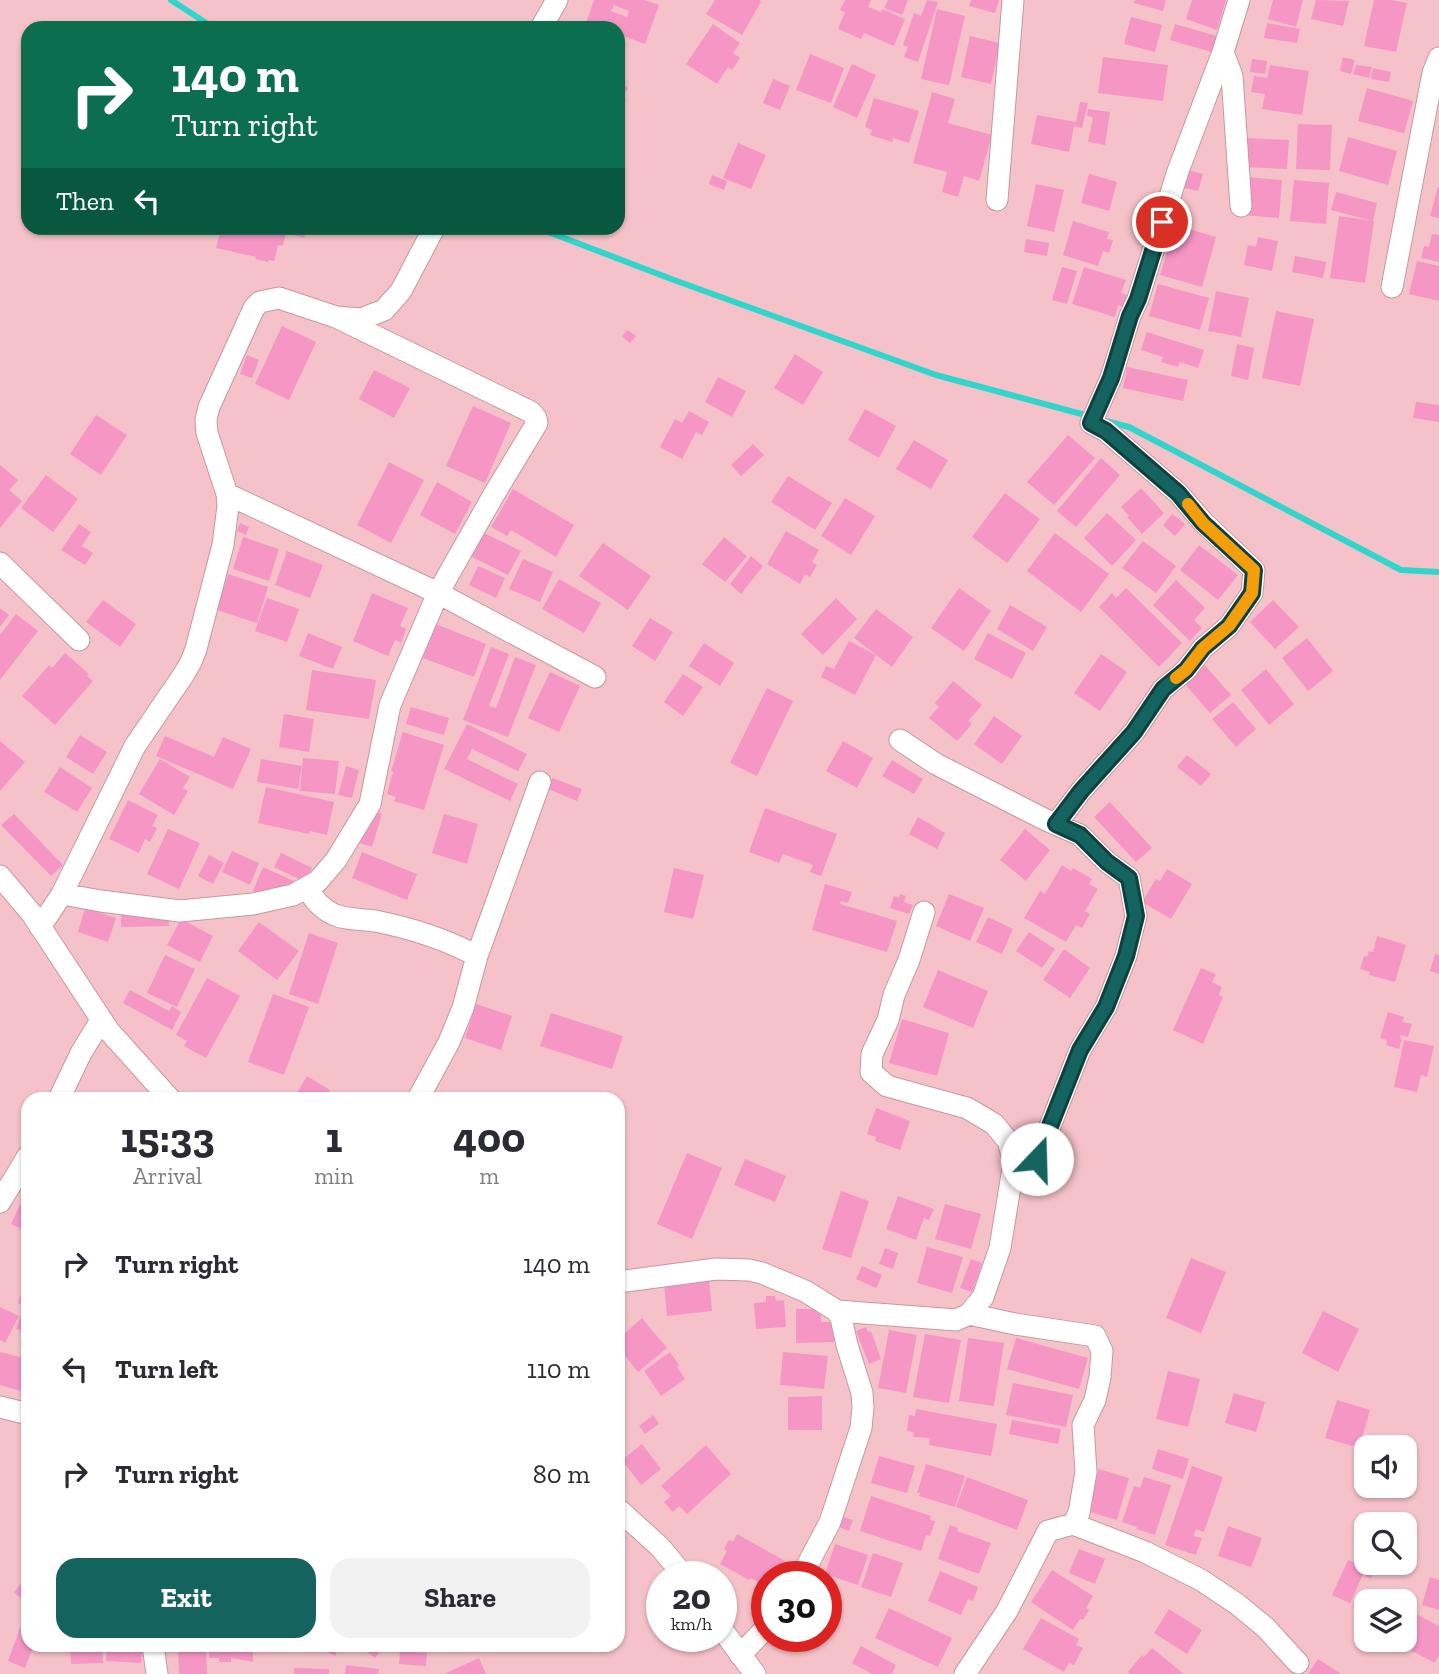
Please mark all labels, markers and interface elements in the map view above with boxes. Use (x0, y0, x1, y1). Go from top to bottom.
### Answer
text: 140 m (171, 46, 299, 105)
icon: right (56, 49, 147, 140)
text: Turn right (171, 106, 318, 144)
icon: left (128, 182, 166, 220)
text: Then (56, 185, 114, 217)
pin (1132, 192, 1192, 252)
icon: arrive (1143, 203, 1181, 241)
text: 15:33 (121, 1112, 215, 1163)
text: 1 (325, 1112, 342, 1163)
text: 400 (453, 1112, 525, 1163)
position arrow (1000, 1122, 1074, 1196)
text: Arrival (133, 1162, 202, 1190)
text: min (314, 1162, 354, 1190)
text: m (479, 1162, 499, 1190)
icon: right (56, 1245, 94, 1283)
text: Turn right (115, 1248, 238, 1280)
text: 140 m (523, 1248, 590, 1280)
icon: left (56, 1350, 94, 1388)
text: Turn left (115, 1353, 218, 1385)
text: 110 m (527, 1353, 590, 1385)
map controls (1354, 1435, 1417, 1652)
button: sound (1354, 1435, 1417, 1498)
icon: right (56, 1455, 94, 1493)
text: Turn right (115, 1458, 238, 1490)
text: 80 m (533, 1458, 590, 1490)
button: search (1354, 1512, 1417, 1575)
button: Exit (56, 1558, 316, 1638)
button: Share (330, 1558, 590, 1638)
speed limit sign: 30 (751, 1561, 842, 1652)
text: 20 (672, 1576, 711, 1618)
button: layers (1354, 1589, 1417, 1652)
text: km/h (671, 1613, 712, 1635)

